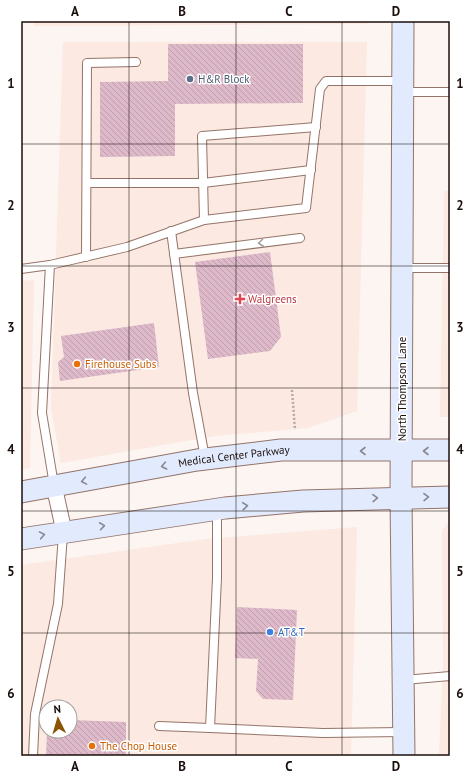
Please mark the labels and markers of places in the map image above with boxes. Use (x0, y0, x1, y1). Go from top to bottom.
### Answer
place label: H&R Block (198, 72, 250, 86)
marker: H&R Block (185, 74, 195, 84)
place label: Walgreens (248, 292, 297, 306)
marker: Walgreens (235, 294, 245, 304)
place label: Firehouse Subs (85, 357, 157, 371)
marker: Firehouse Subs (72, 359, 82, 369)
place label: AT&T (278, 625, 305, 639)
marker: AT&T (265, 627, 275, 637)
place label: The Chop House (100, 739, 178, 753)
marker: The Chop House (87, 741, 97, 751)

